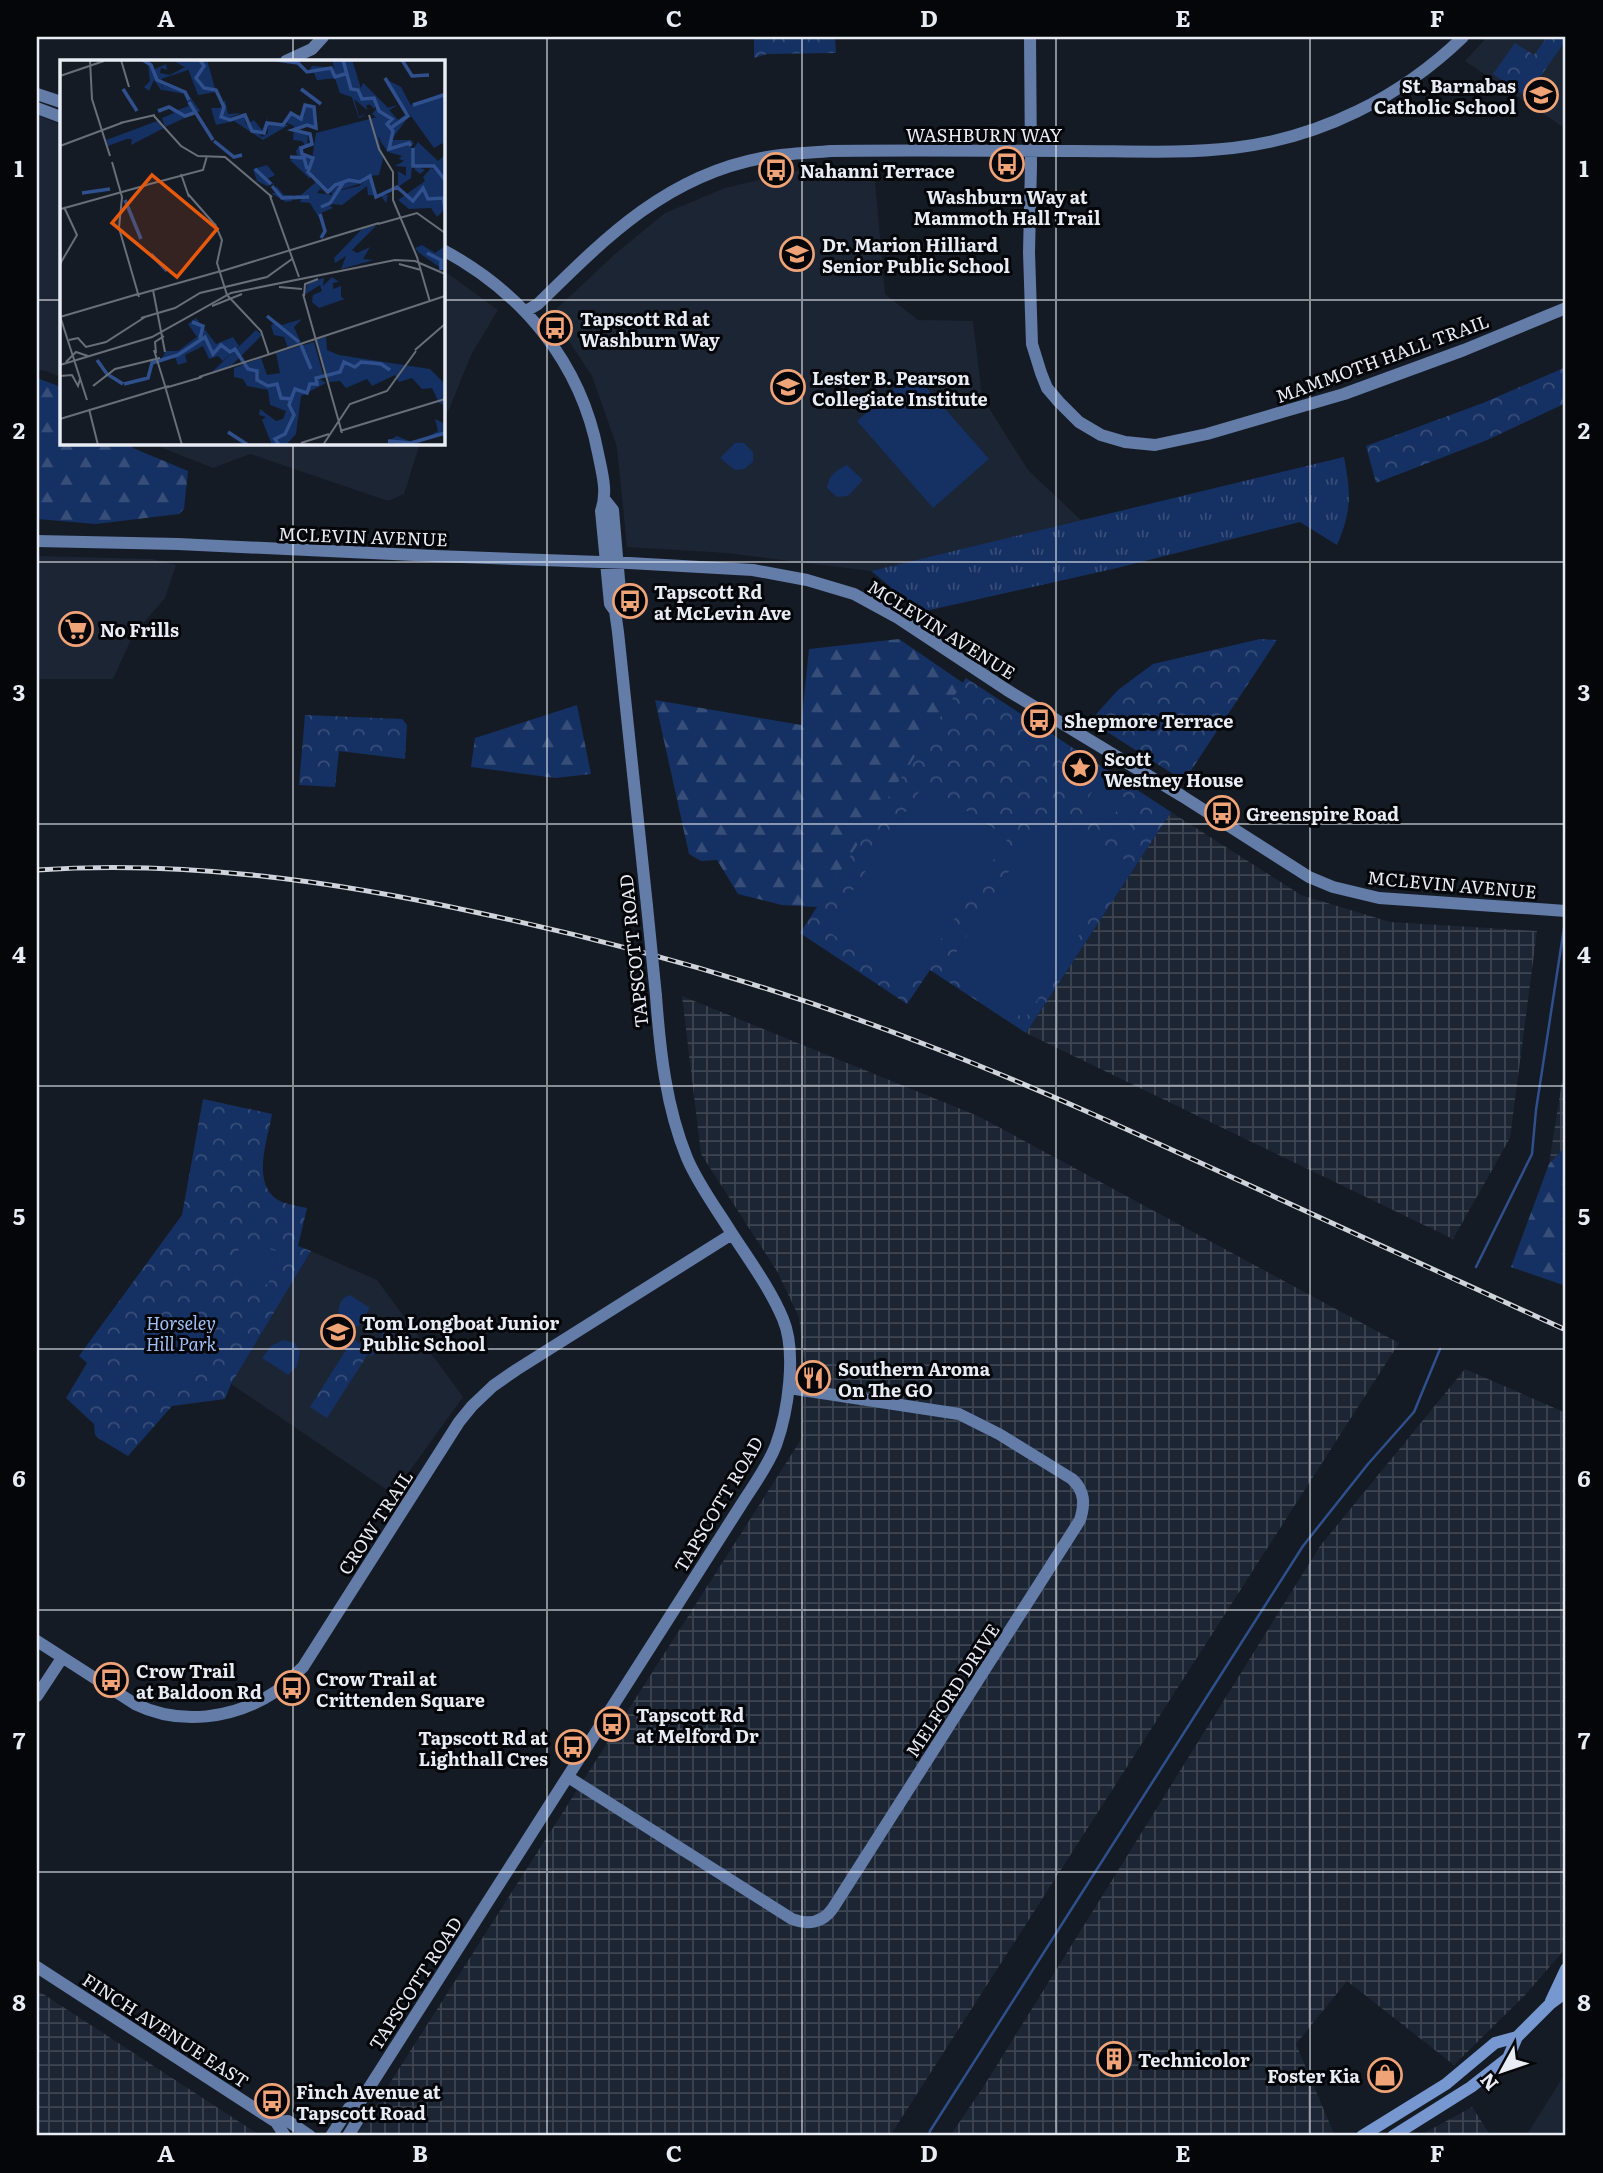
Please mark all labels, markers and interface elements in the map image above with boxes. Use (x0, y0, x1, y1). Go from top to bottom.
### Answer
text: A (157, 0, 175, 34)
text: B (412, 0, 428, 34)
text: C (666, 0, 682, 34)
text: D (920, 0, 938, 34)
text: E (1175, 0, 1191, 34)
text: F (1430, 0, 1445, 34)
inset map (60, 60, 444, 444)
place label: St. Barnabas Catholic School (1374, 72, 1516, 120)
school or university icon: St. Barnabas Catholic School (1522, 76, 1560, 114)
street label: WASHBURN WAY (906, 121, 1062, 148)
bus stop icon: Washburn Way at Mammoth Hall Trail (988, 145, 1026, 183)
text: 1 (14, 150, 24, 184)
text: 1 (1579, 150, 1589, 184)
bus stop icon: Nahanni Terrace (757, 151, 795, 189)
place label: Nahanni Terrace (800, 157, 955, 184)
place label: Washburn Way at Mammoth Hall Trail (914, 183, 1101, 231)
place label: Dr. Marion Hilliard Senior Public School (822, 231, 1010, 279)
school or university icon: Dr. Marion Hilliard Senior Public School (778, 235, 816, 273)
place label: Tapscott Rd at Washburn Way (580, 305, 720, 353)
street label: MAMMOTH HALL TRAIL (1271, 307, 1493, 409)
bus stop icon: Tapscott Rd at Washburn Way (536, 309, 574, 347)
place label: Lester B. Pearson Collegiate Institute (812, 364, 988, 412)
school or university icon: Lester B. Pearson Collegiate Institute (769, 368, 807, 406)
text: 2 (13, 412, 25, 446)
text: 2 (1578, 412, 1590, 446)
street label: MCLEVIN AVENUE (278, 520, 448, 552)
street label: MCLEVIN AVENUE (863, 573, 1021, 685)
place label: Tapscott Rd at McLevin Ave (654, 578, 791, 626)
bus stop icon: Tapscott Rd at McLevin Ave (611, 582, 649, 620)
supermarket icon: No Frills (57, 610, 95, 648)
place label: No Frills (100, 616, 179, 643)
text: 3 (13, 674, 25, 708)
text: 3 (1578, 674, 1590, 708)
bus stop icon: Shepmore Terrace (1020, 701, 1058, 739)
place label: Shepmore Terrace (1064, 707, 1233, 734)
place label: Scott Westney House (1104, 745, 1243, 793)
place icon: Scott Westney House (1061, 749, 1099, 787)
bus stop icon: Greenspire Road (1203, 794, 1241, 832)
place label: Greenspire Road (1246, 800, 1399, 827)
street label: MCLEVIN AVENUE (1366, 863, 1538, 905)
street label: TAPSCOTT ROAD (612, 873, 654, 1029)
text: 4 (12, 936, 26, 970)
text: 4 (1577, 936, 1591, 970)
text: 5 (13, 1198, 25, 1232)
text: 5 (1578, 1198, 1590, 1232)
park label: Horseley Hill Park (146, 1309, 216, 1357)
place label: Tom Longboat Junior Public School (362, 1309, 560, 1357)
school or university icon: Tom Longboat Junior Public School (319, 1313, 357, 1351)
place label: Southern Aroma On The GO (838, 1355, 991, 1403)
restaurant icon: Southern Aroma On The GO (794, 1359, 832, 1397)
street label: TAPSCOTT ROAD (667, 1431, 769, 1577)
text: 6 (12, 1460, 26, 1494)
text: 6 (1577, 1460, 1591, 1494)
street label: CROW TRAIL (331, 1464, 419, 1580)
street label: MELFORD DRIVE (898, 1618, 1006, 1762)
place label: Crow Trail at Baldoon Rd (136, 1657, 262, 1705)
bus stop icon: Crow Trail at Baldoon Rd (92, 1661, 130, 1699)
place label: Crow Trail at Crittenden Square (316, 1665, 485, 1713)
bus stop icon: Crow Trail at Crittenden Square (273, 1669, 311, 1707)
place label: Tapscott Rd at Melford Dr (636, 1701, 759, 1749)
bus stop icon: Tapscott Rd at Melford Dr (593, 1705, 631, 1743)
text: 7 (13, 1722, 26, 1756)
text: 7 (1578, 1722, 1591, 1756)
place label: Tapscott Rd at Lighthall Cres (418, 1724, 548, 1772)
bus stop icon: Tapscott Rd at Lighthall Cres (554, 1728, 592, 1766)
street label: TAPSCOTT ROAD (362, 1911, 468, 2055)
street label: FINCH AVENUE EAST (77, 1966, 255, 2094)
text: 8 (12, 1984, 26, 2018)
text: 8 (1577, 1984, 1591, 2018)
north arrow (1466, 2036, 1536, 2106)
building icon: Technicolor (1095, 2040, 1133, 2078)
place label: Technicolor (1138, 2046, 1250, 2073)
shop icon: Foster Kia (1366, 2056, 1404, 2094)
place label: Foster Kia (1267, 2062, 1361, 2089)
text: N (1472, 2067, 1504, 2098)
place label: Finch Avenue at Tapscott Road (296, 2078, 441, 2126)
bus stop icon: Finch Avenue at Tapscott Road (253, 2082, 291, 2120)
text: A (157, 2135, 175, 2169)
text: B (412, 2135, 428, 2169)
text: C (666, 2135, 682, 2169)
text: D (920, 2135, 938, 2169)
text: E (1175, 2135, 1191, 2169)
text: F (1430, 2135, 1445, 2169)

